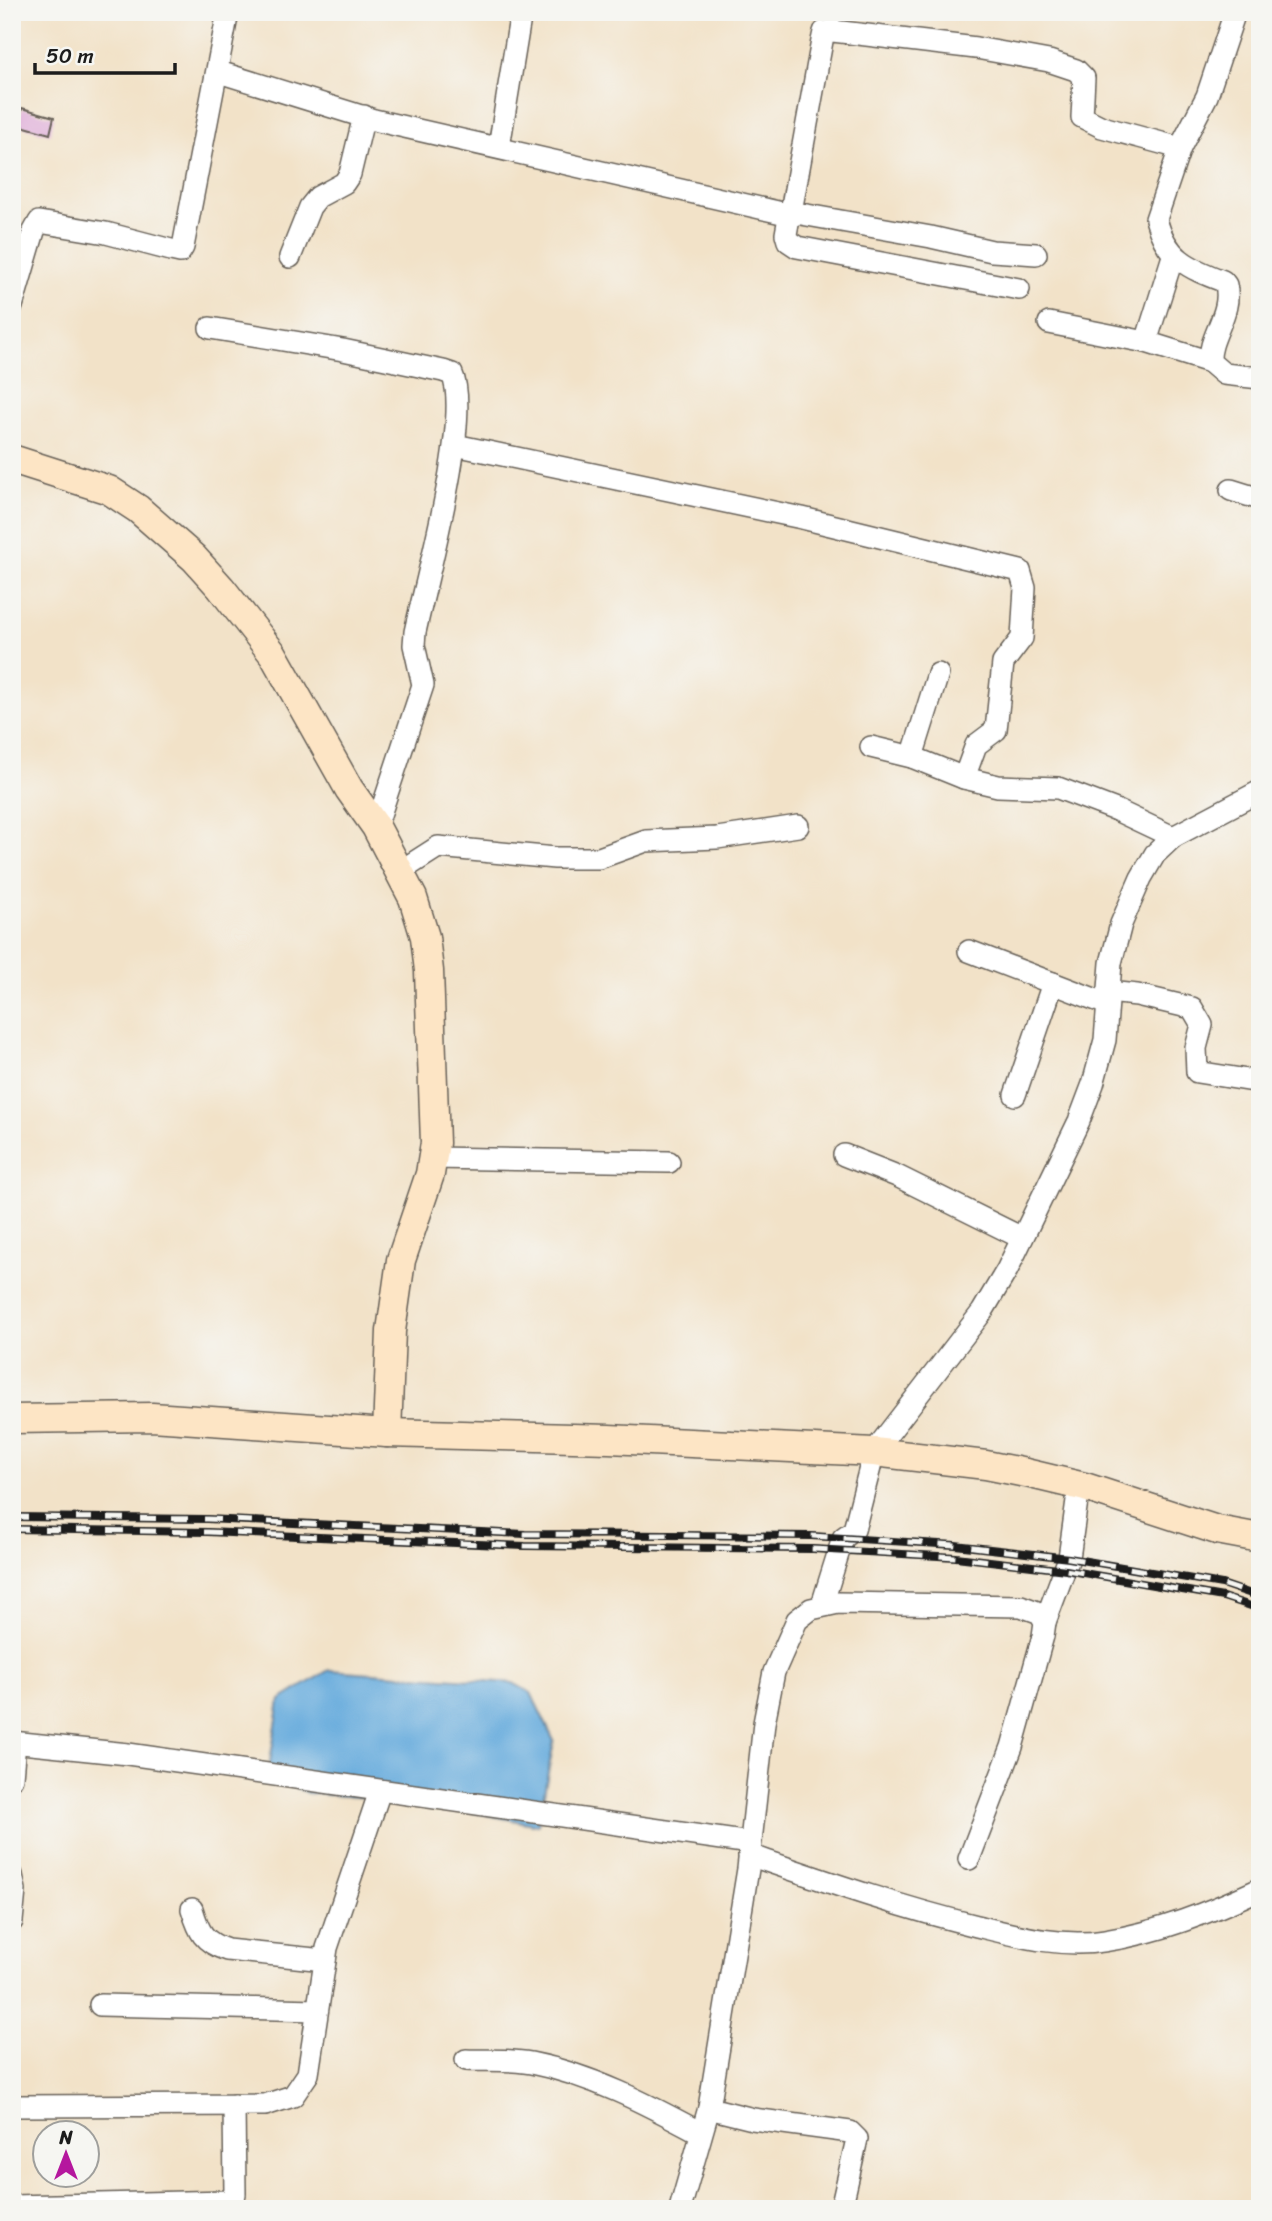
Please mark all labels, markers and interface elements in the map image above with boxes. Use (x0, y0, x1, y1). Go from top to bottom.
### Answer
scale bar (35, 32, 175, 76)
text: 50 m (46, 37, 94, 75)
north arrow (32, 2120, 102, 2190)
text: N (58, 2121, 73, 2154)

